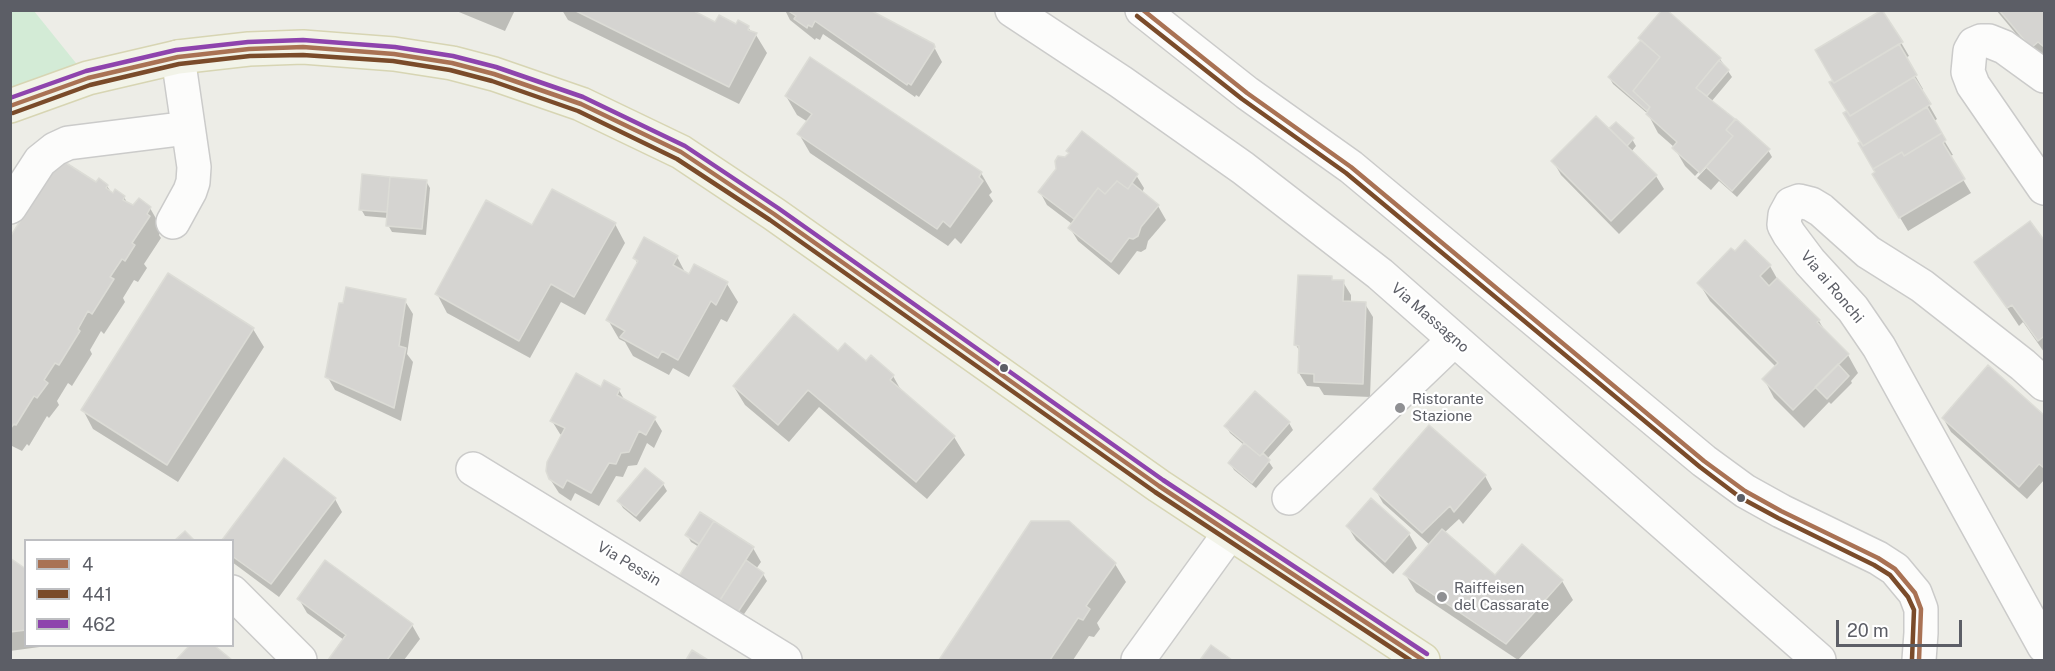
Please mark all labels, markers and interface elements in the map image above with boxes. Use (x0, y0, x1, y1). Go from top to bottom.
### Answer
street label: Via ai Ronchi (1797, 247, 1867, 327)
street label: Via Massagno (1387, 279, 1473, 357)
unlabelled marker (998, 362, 1010, 374)
place label: Ristorante Stazione (1412, 390, 1484, 425)
marker: Ristorante Stazione (1393, 401, 1407, 415)
unlabelled marker (1735, 492, 1747, 504)
street label: Via Pessin (594, 538, 664, 590)
legend (24, 539, 234, 647)
text: 4 (82, 554, 93, 575)
place label: Raiffeisen del Cassarate (1454, 579, 1549, 614)
text: 441 (82, 584, 112, 605)
marker: Raiffeisen del Cassarate (1435, 590, 1449, 604)
scale bar (1839, 608, 1965, 646)
text: 462 (82, 614, 115, 635)
text: 20 m (1847, 620, 1889, 641)

